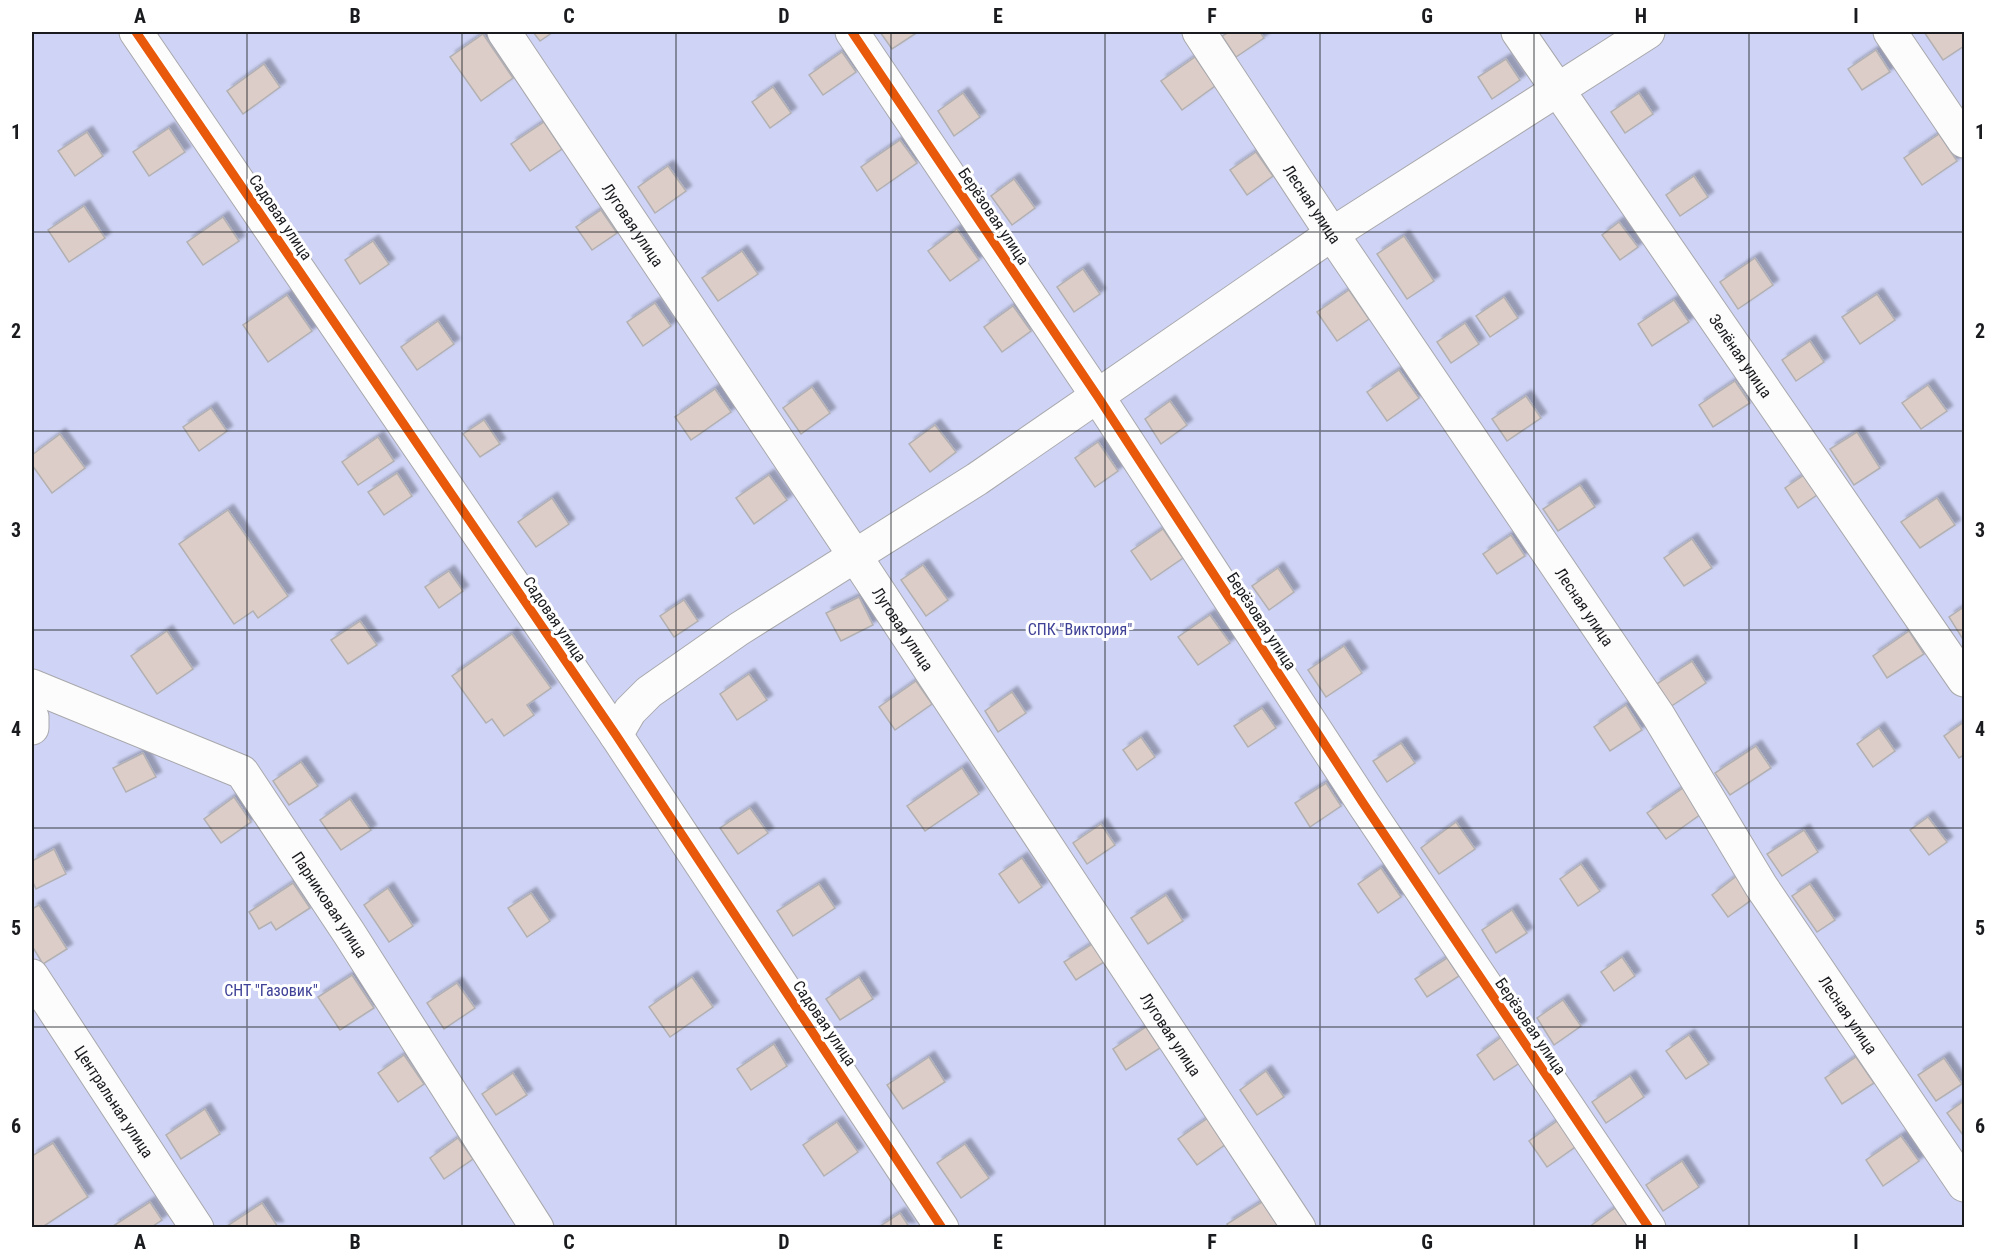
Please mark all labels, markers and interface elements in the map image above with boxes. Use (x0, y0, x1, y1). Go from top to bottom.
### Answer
text: A (134, 4, 146, 28)
text: B (349, 4, 361, 28)
text: C (563, 4, 575, 28)
text: D (778, 4, 790, 28)
text: E (993, 4, 1003, 28)
text: F (1207, 4, 1217, 28)
text: G (1421, 4, 1433, 28)
text: H (1635, 4, 1647, 28)
text: I (1853, 4, 1859, 28)
text: 1 (11, 120, 21, 144)
text: 1 (1975, 120, 1985, 144)
street label: Лесная улица (1279, 161, 1345, 247)
street label: Берёзовая улица (954, 164, 1033, 268)
street label: Садовая улица (245, 171, 316, 264)
street label: Луговая улица (598, 180, 667, 270)
street label: Зелёная улица (1705, 311, 1776, 402)
text: 2 (11, 319, 21, 343)
text: 2 (1975, 319, 1985, 343)
text: 3 (11, 518, 21, 542)
text: 3 (1975, 518, 1985, 542)
street label: Лесная улица (1551, 564, 1617, 650)
street label: Берёзовая улица (1223, 569, 1300, 674)
street label: Садовая улица (519, 573, 590, 666)
street label: Луговая улица (868, 584, 937, 674)
park label: СПК "Виктория" (1028, 620, 1132, 639)
text: 4 (11, 717, 21, 741)
text: 4 (1975, 717, 1985, 741)
street label: Парниковая улица (288, 848, 371, 961)
text: 5 (11, 916, 21, 940)
text: 5 (1975, 916, 1985, 940)
street label: Лесная улица (1815, 972, 1881, 1058)
street label: Берёзовая улица (1491, 974, 1570, 1078)
street label: Садовая улица (789, 977, 860, 1070)
park label: СНТ "Газовик" (224, 981, 318, 1000)
street label: Луговая улица (1136, 989, 1205, 1080)
street label: Центральная улица (70, 1042, 157, 1161)
text: 6 (11, 1114, 21, 1138)
text: 6 (1975, 1114, 1985, 1138)
text: A (134, 1230, 146, 1254)
text: B (349, 1230, 361, 1254)
text: C (563, 1230, 575, 1254)
text: D (778, 1230, 790, 1254)
text: E (993, 1230, 1003, 1254)
text: F (1207, 1230, 1217, 1254)
text: G (1421, 1230, 1433, 1254)
text: H (1635, 1230, 1647, 1254)
text: I (1853, 1230, 1859, 1254)

